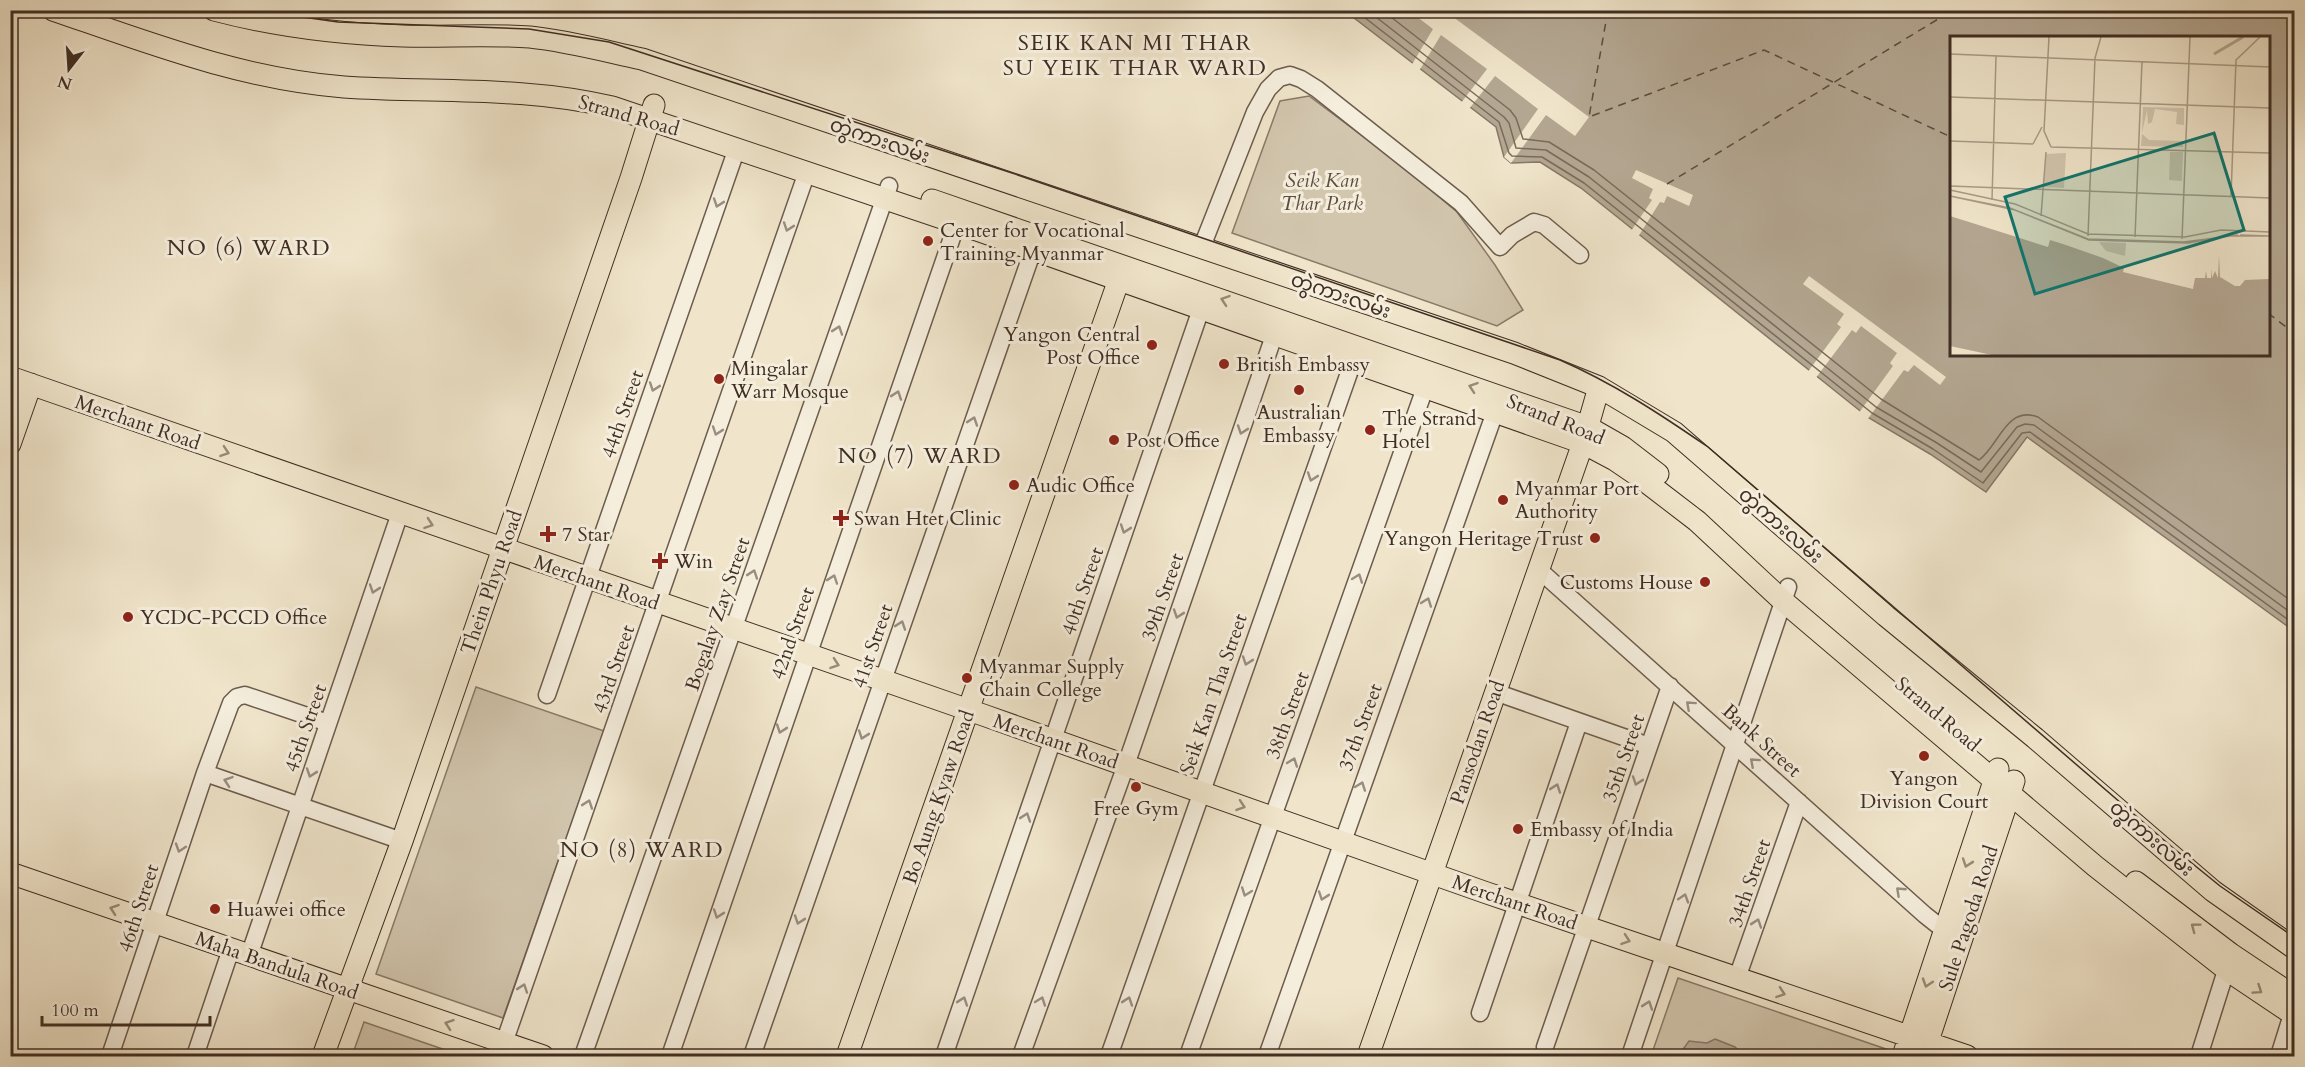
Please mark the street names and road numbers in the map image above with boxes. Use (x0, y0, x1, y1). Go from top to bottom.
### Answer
street label: Strand Road (575, 88, 683, 143)
street label: တွဲကားလမ်း (826, 110, 934, 172)
street label: တွဲကားလမ်း (1287, 265, 1395, 327)
street label: 44th Street (595, 366, 650, 462)
street label: Merchant Road (72, 388, 204, 457)
street label: Strand Road (1503, 388, 1609, 452)
street label: တွဲကားလမ်း (1731, 480, 1829, 571)
street label: Thein Phyu Road (454, 506, 529, 658)
street label: Bogalay Zay Street (679, 533, 757, 695)
street label: 40th Street (1055, 543, 1110, 639)
street label: Merchant Road (531, 548, 663, 617)
street label: 39th Street (1135, 549, 1190, 645)
street label: 42nd Street (764, 583, 821, 683)
street label: 41st Street (846, 600, 900, 692)
street label: Seik Kan Tha Street (1173, 609, 1254, 778)
street label: 43rd Street (586, 621, 641, 717)
street label: 38th Street (1259, 667, 1316, 763)
street label: Strand Road (1889, 671, 1986, 758)
street label: Pansodan Road (1444, 676, 1511, 808)
street label: 37th Street (1332, 679, 1389, 775)
street label: 45th Street (278, 680, 333, 776)
street label: Bank Street (1716, 698, 1808, 784)
street label: Bo Aung Kyaw Road (896, 706, 981, 888)
street label: Merchant Road (990, 707, 1122, 776)
street label: 35th Street (1596, 710, 1651, 806)
street label: တွဲကားလမ်း (2102, 793, 2200, 884)
street label: 34th Street (1722, 835, 1777, 931)
street label: Sule Pagoda Road (1932, 842, 2005, 994)
street label: 46th Street (112, 860, 166, 956)
street label: Merchant Road (1449, 868, 1581, 937)
street label: Maha Bandula Road (192, 925, 362, 1006)

